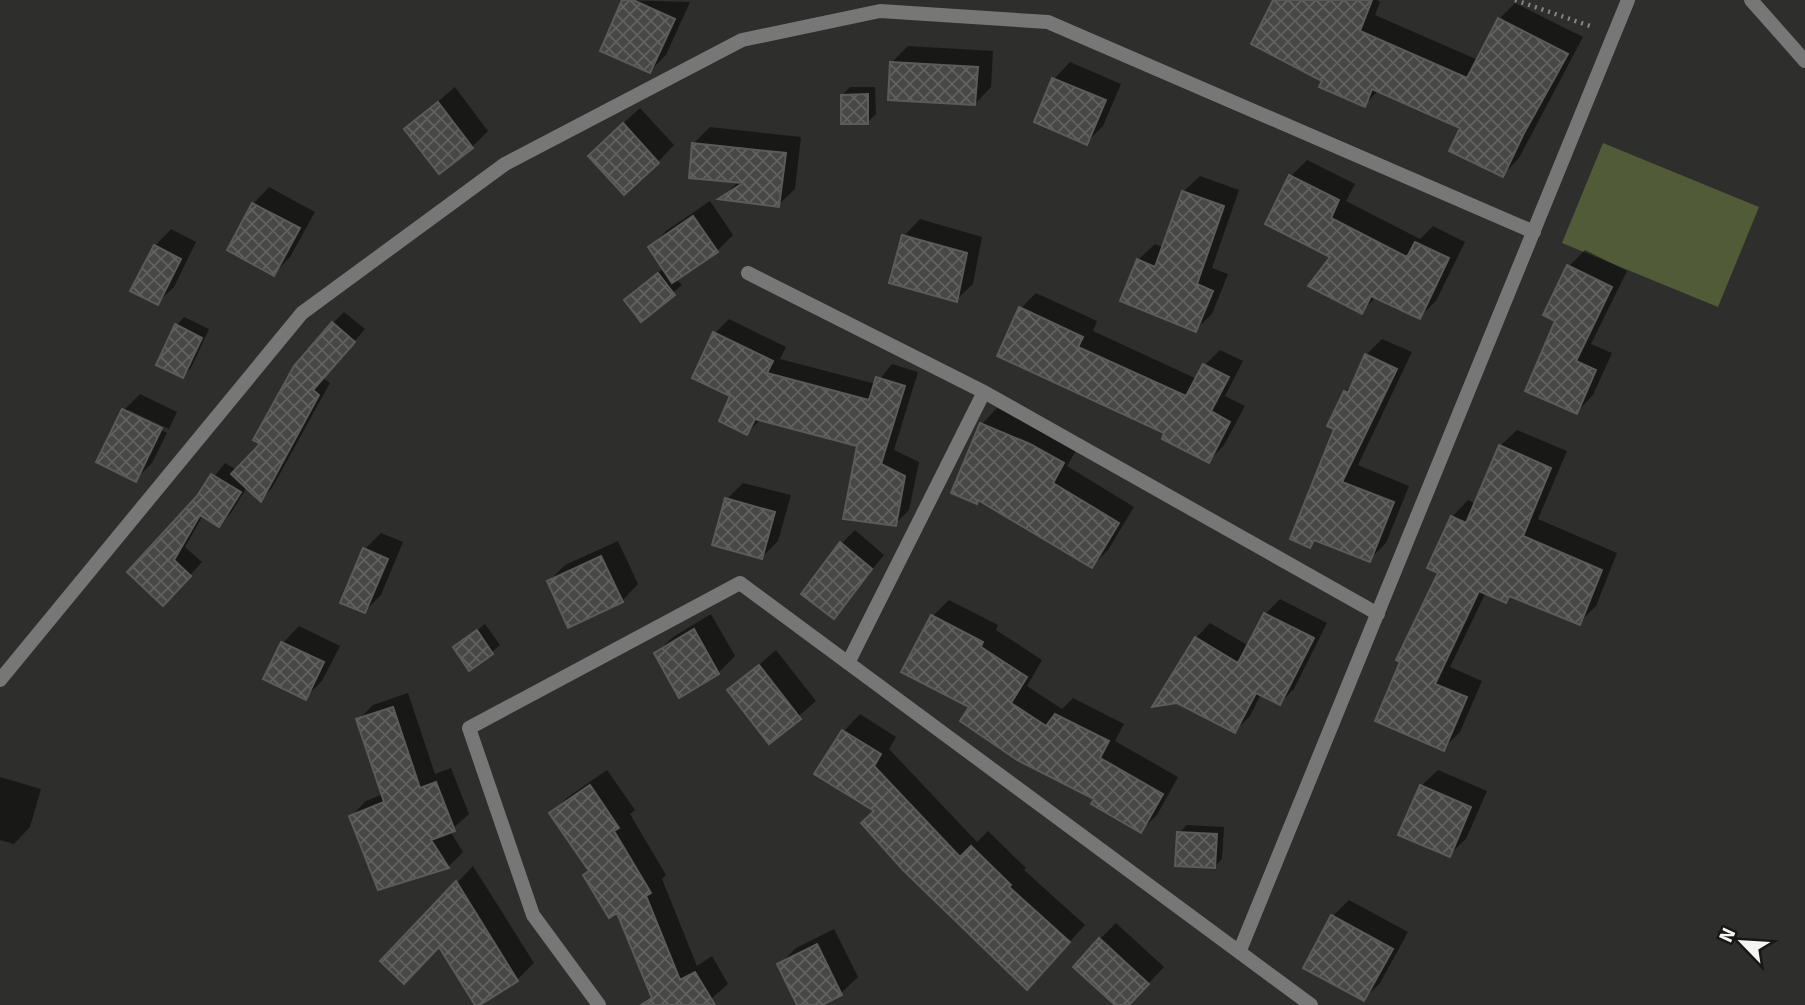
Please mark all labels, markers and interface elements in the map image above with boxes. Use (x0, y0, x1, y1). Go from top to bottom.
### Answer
north arrow (1707, 907, 1777, 977)
text: N (1714, 924, 1741, 946)

